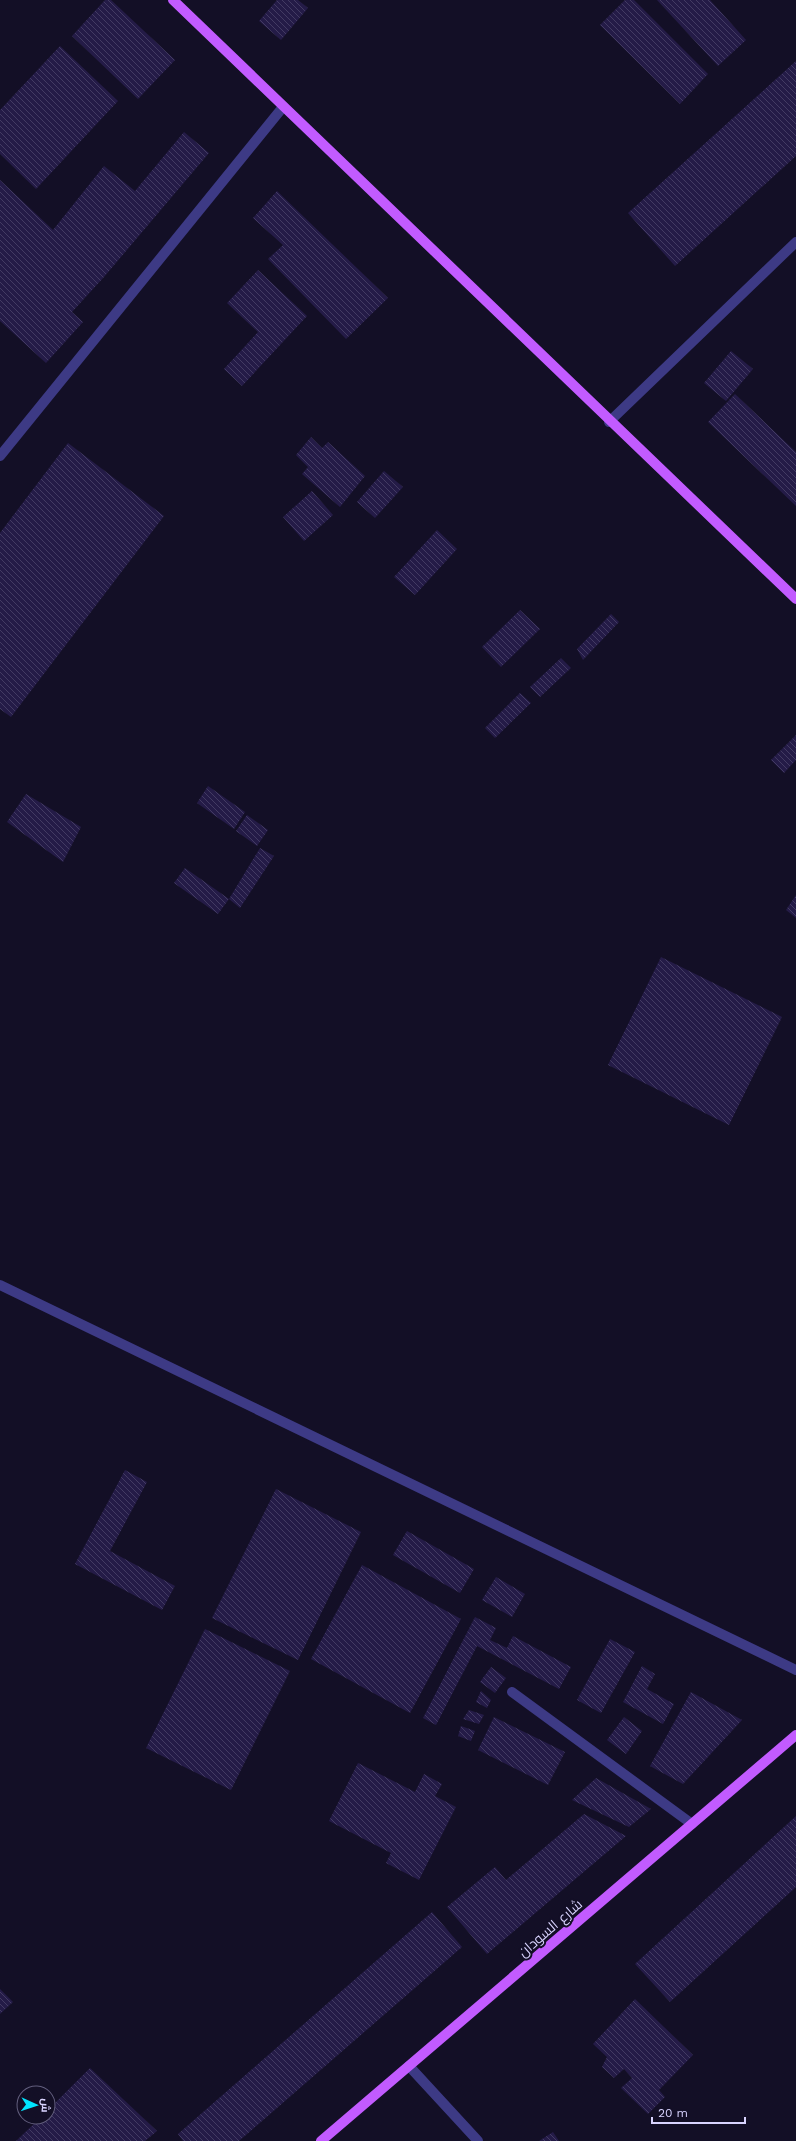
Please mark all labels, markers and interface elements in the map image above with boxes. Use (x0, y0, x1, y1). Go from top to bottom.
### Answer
street label: شارع السودان (515, 1896, 586, 1961)
north arrow (16, 2085, 56, 2125)
text: ش (39, 2098, 52, 2113)
scale bar (652, 2099, 745, 2125)
text: 20 m (658, 2106, 688, 2120)

